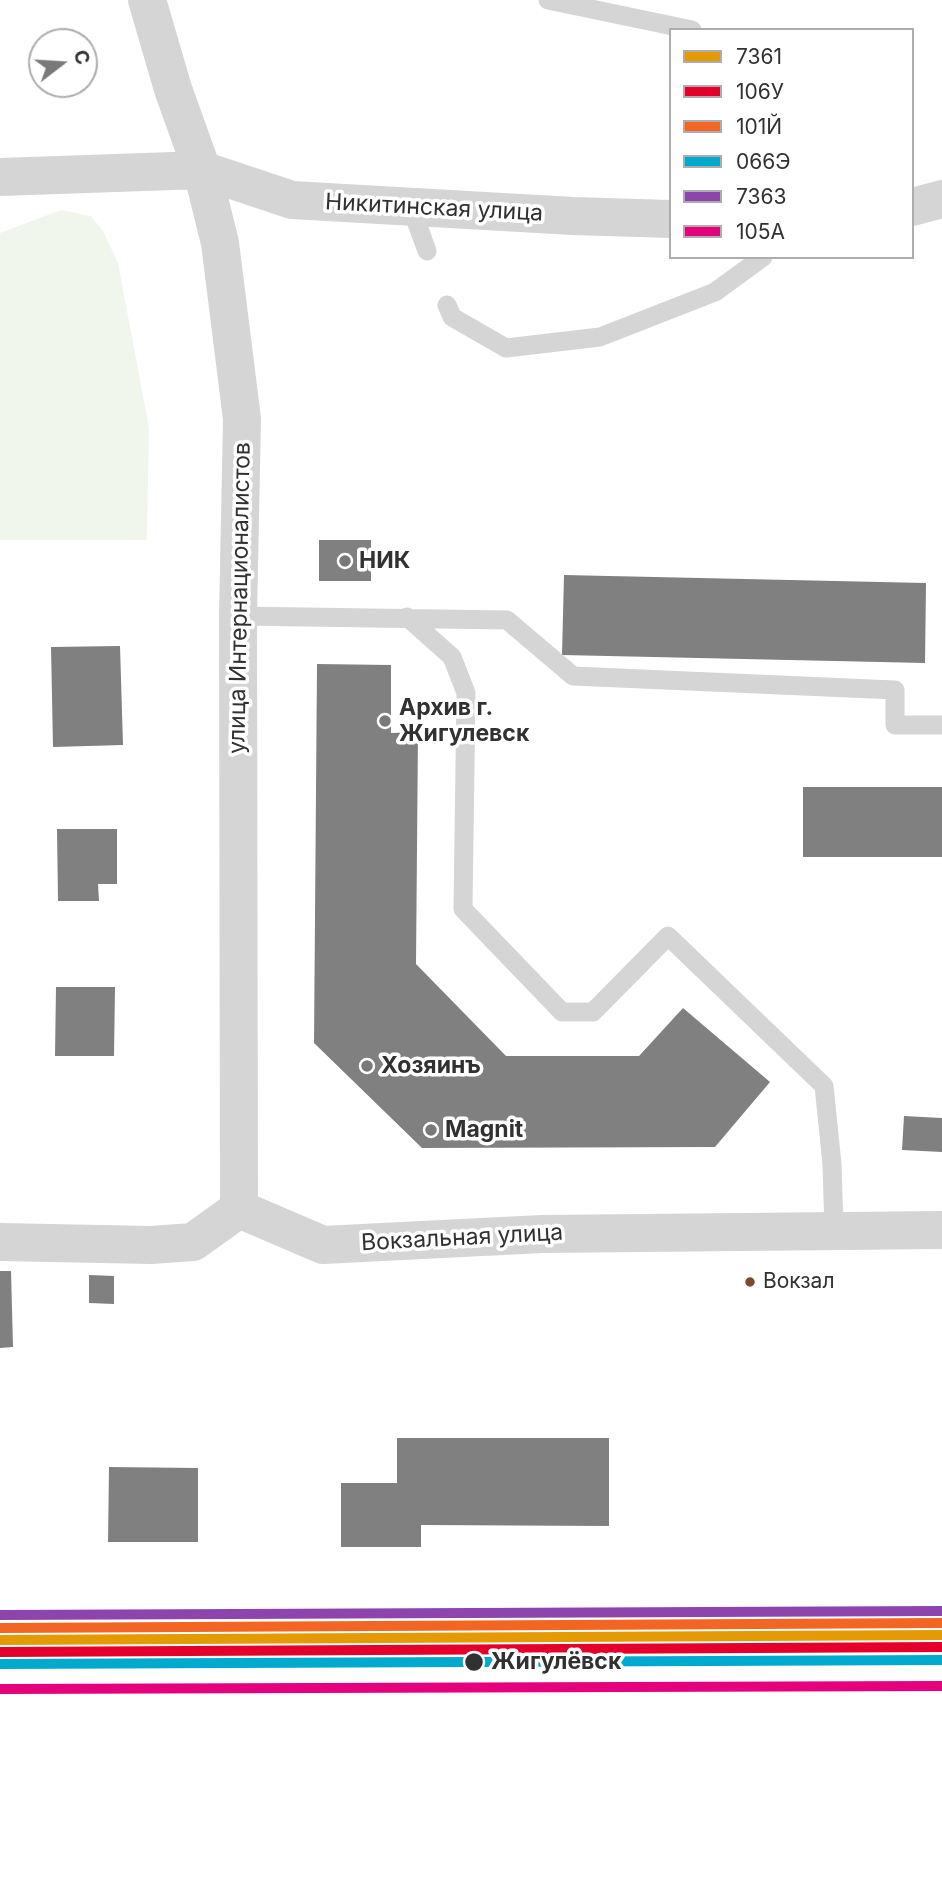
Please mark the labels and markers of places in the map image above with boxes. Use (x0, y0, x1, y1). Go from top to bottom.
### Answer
place label: НИК (359, 547, 410, 575)
marker: НИК (337, 553, 353, 569)
place label: Архив г. Жигулевск (399, 694, 529, 748)
marker: Архив г. Жигулевск (377, 713, 393, 729)
place label: Хозяинъ (381, 1052, 481, 1080)
marker: Хозяинъ (359, 1058, 375, 1074)
place label: Magnit (445, 1116, 523, 1144)
marker: Magnit (423, 1122, 439, 1138)
place label: Вокзал (763, 1269, 834, 1295)
marker: Вокзал (743, 1275, 757, 1289)
place label: Жигулёвск (491, 1648, 621, 1676)
marker: Жигулёвск (463, 1651, 485, 1673)

